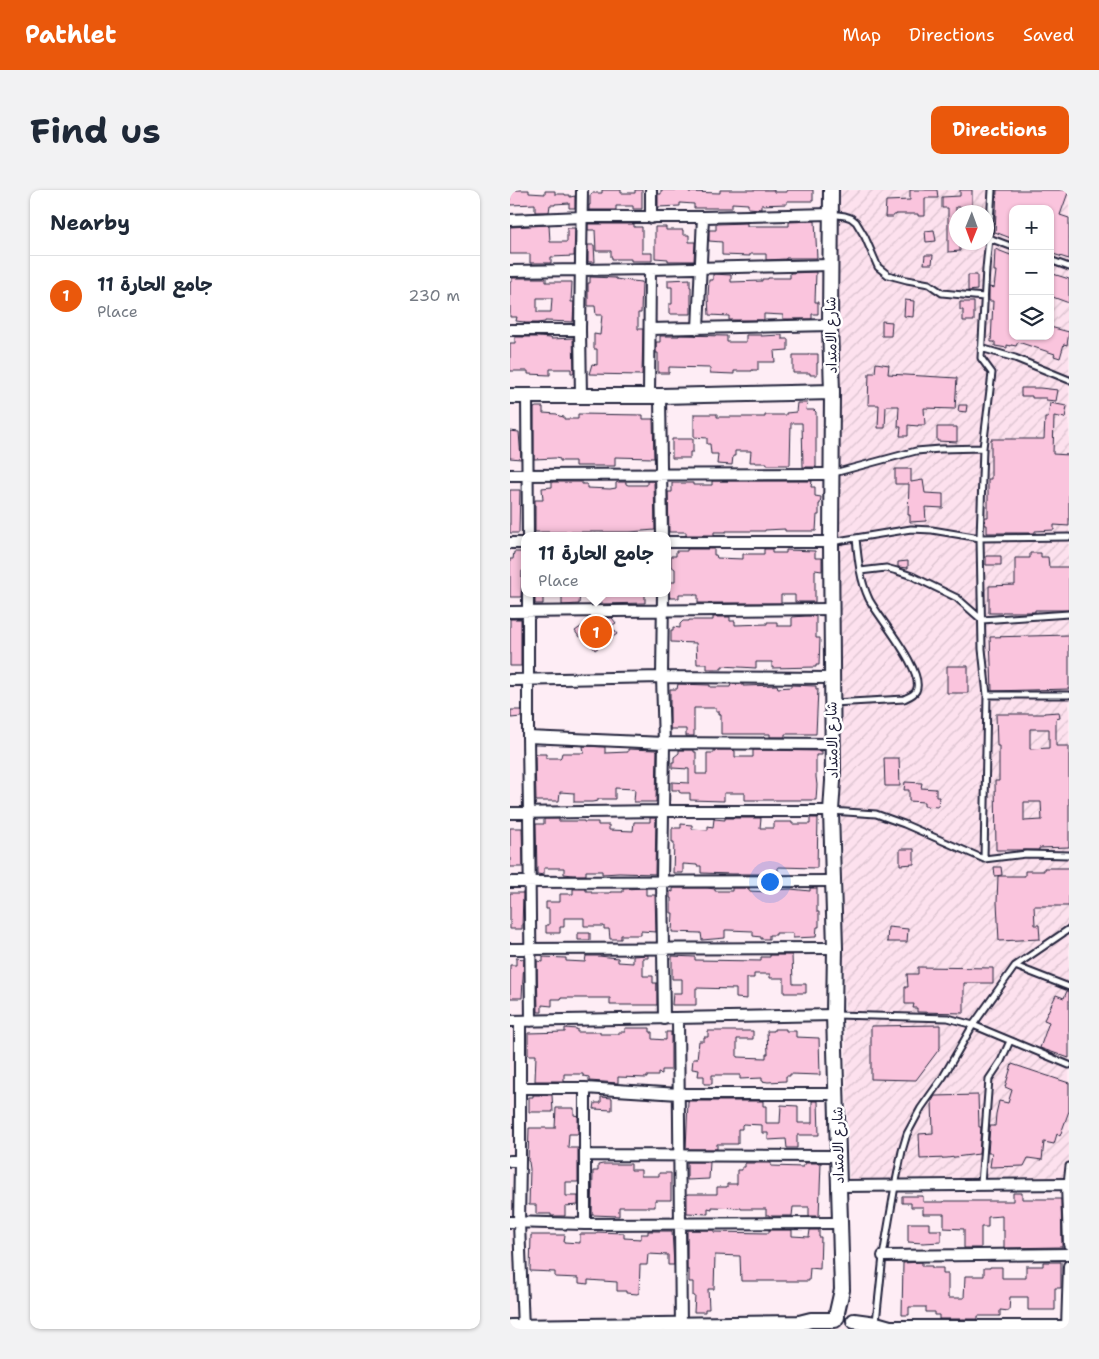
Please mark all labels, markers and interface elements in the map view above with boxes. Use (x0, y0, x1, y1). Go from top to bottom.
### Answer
text: Pathlet (25, 19, 116, 51)
text: Map (843, 23, 881, 47)
text: Directions (909, 23, 995, 47)
text: Saved (1023, 23, 1074, 47)
button: Directions (931, 106, 1069, 154)
text: Find us (30, 107, 161, 154)
north arrow (949, 205, 994, 250)
map controls (1009, 205, 1054, 340)
button: + (1009, 205, 1054, 250)
text: Nearby (50, 209, 130, 237)
button: − (1009, 250, 1054, 295)
text: جامع الحارة 11 (97, 272, 213, 297)
text: 1 (62, 285, 70, 306)
text: 230 m (408, 285, 460, 306)
button: layers (1009, 295, 1054, 340)
street label: شارع الامتداد (821, 296, 842, 374)
text: Place (97, 301, 138, 322)
popup (521, 532, 671, 597)
text: جامع الحارة 11 (538, 541, 654, 566)
text: Place (538, 570, 579, 591)
pin: 1 (580, 613, 612, 651)
street label: شارع الامتداد (822, 701, 843, 779)
your location (757, 869, 783, 895)
street label: شارع الامتداد (828, 1106, 849, 1184)

